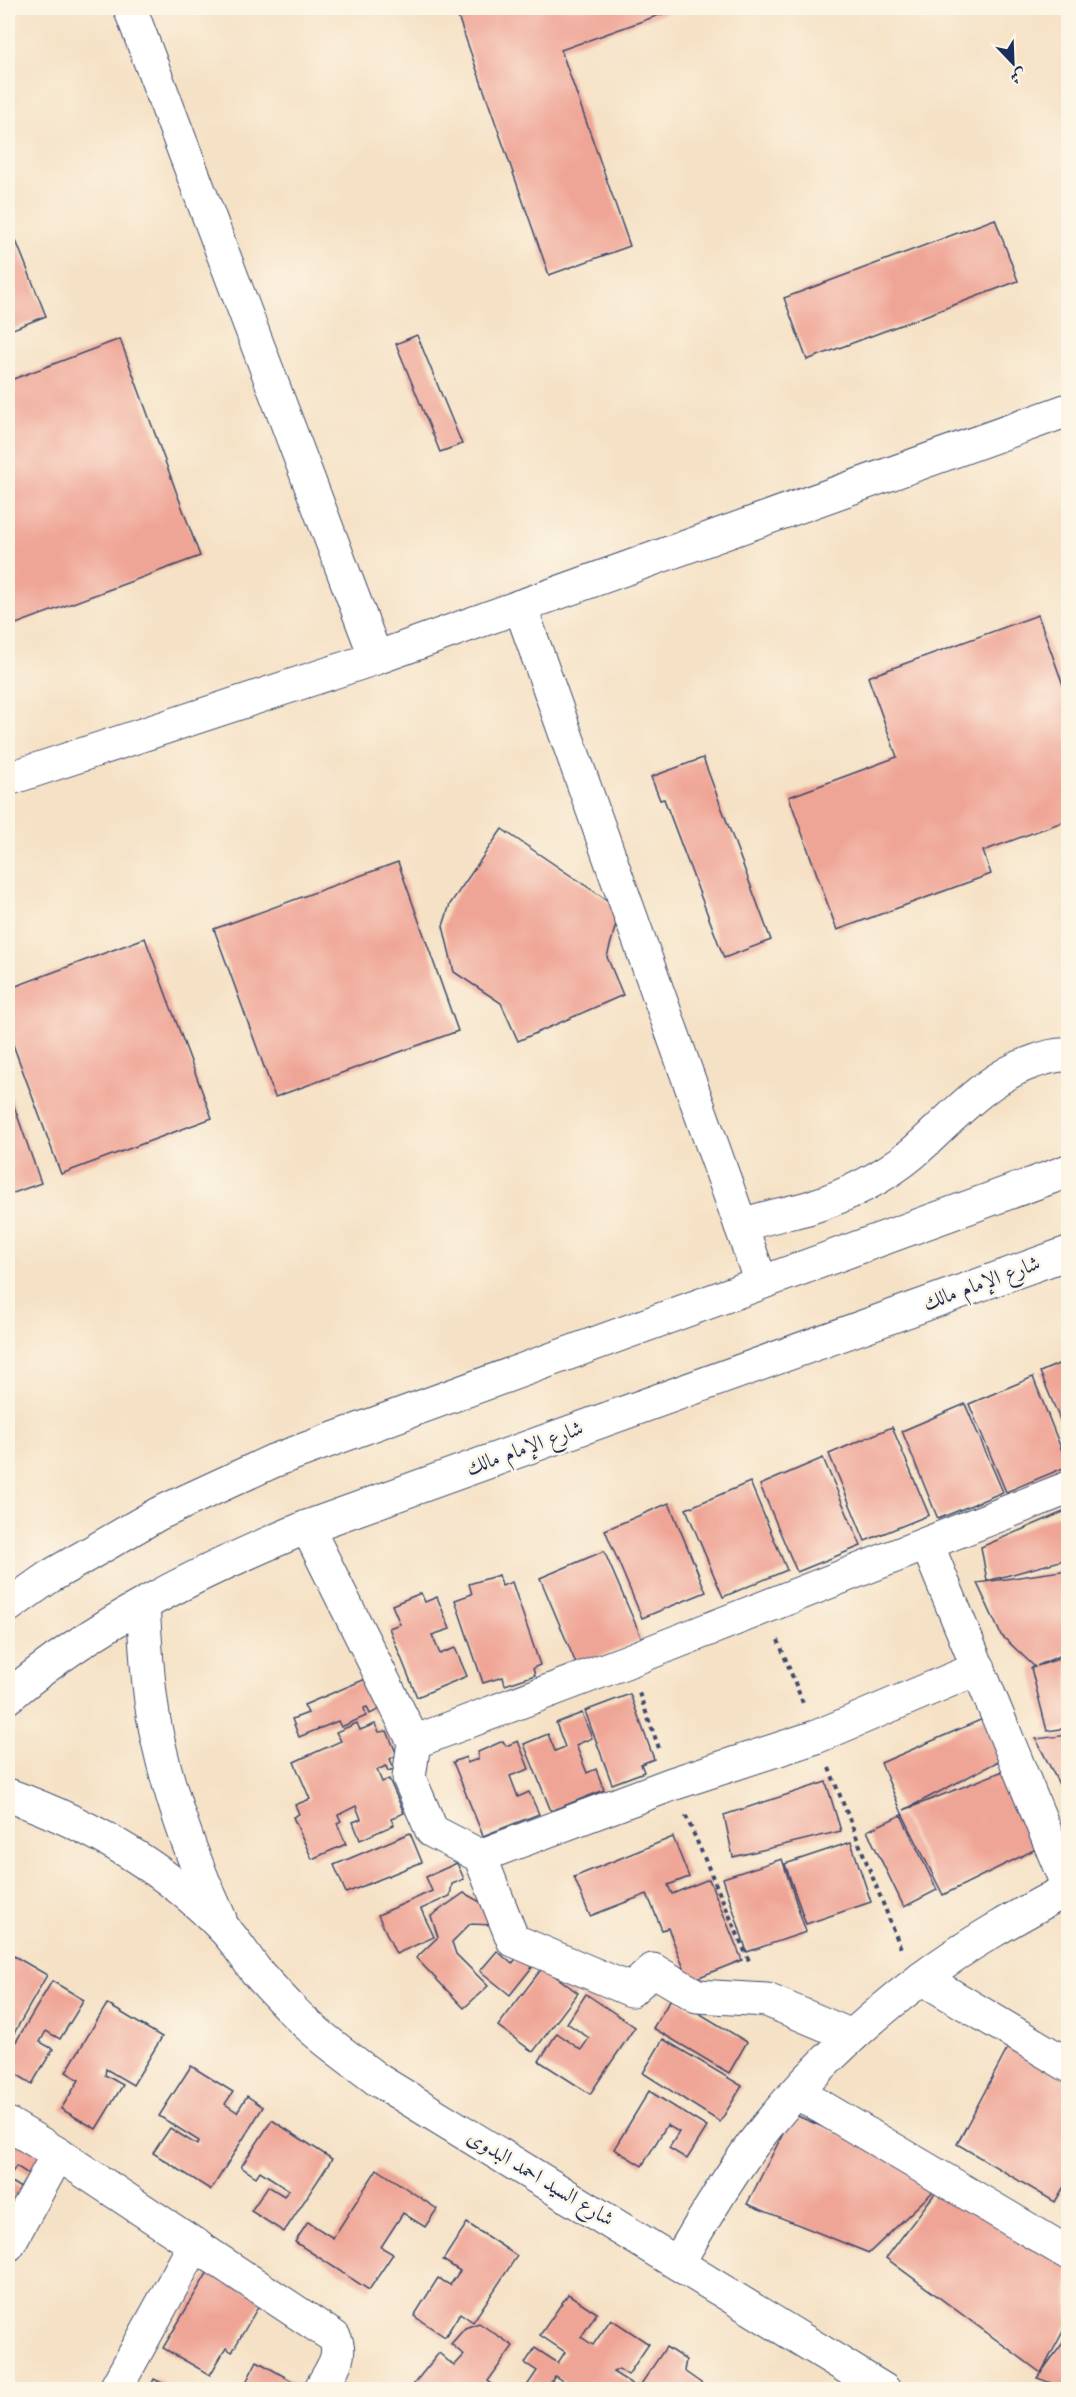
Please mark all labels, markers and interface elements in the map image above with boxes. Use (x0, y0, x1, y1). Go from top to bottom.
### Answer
north arrow (983, 33, 1043, 93)
text: ش (1008, 65, 1029, 85)
street label: شارع الإمام مالك (921, 1253, 1045, 1320)
street label: شارع الإمام مالك (464, 1418, 588, 1485)
street label: شارع السيد احمد البدوى (460, 2127, 617, 2236)

